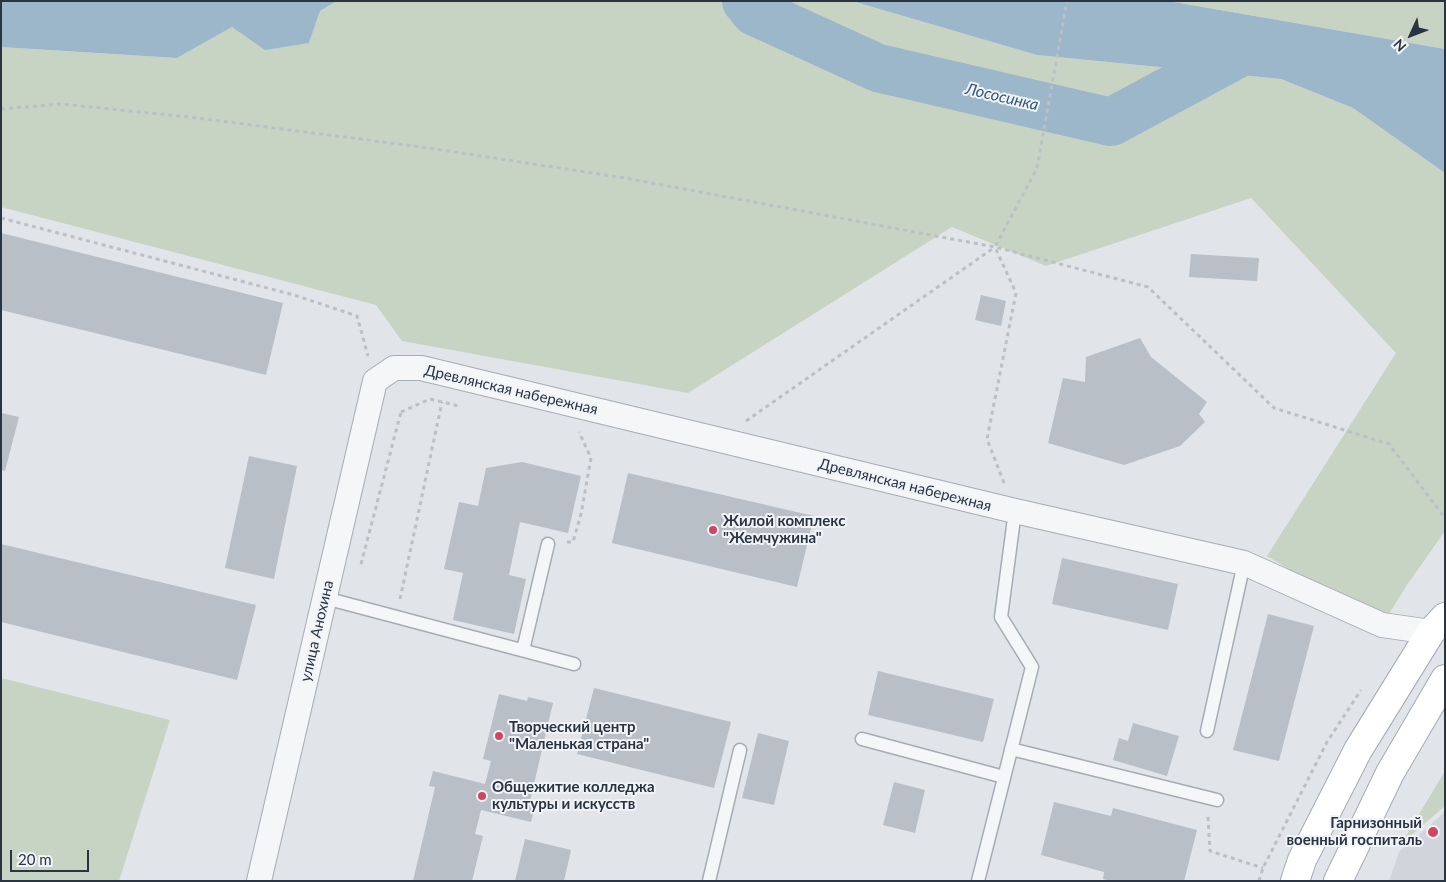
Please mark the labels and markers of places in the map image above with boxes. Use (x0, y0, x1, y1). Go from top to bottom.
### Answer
place label: Жилой комплекс "Жемчужина" (723, 512, 845, 547)
marker: Жилой комплекс "Жемчужина" (707, 524, 719, 536)
place label: Творческий центр "Маленькая страна" (509, 718, 649, 753)
marker: Творческий центр "Маленькая страна" (493, 730, 505, 742)
place label: Общежитие колледжа культуры и искусств (492, 778, 655, 813)
marker: Общежитие колледжа культуры и искусств (476, 790, 488, 802)
place label: Гарнизонный военный госпиталь (1287, 814, 1422, 849)
marker: Гарнизонный военный госпиталь (1426, 825, 1440, 839)

